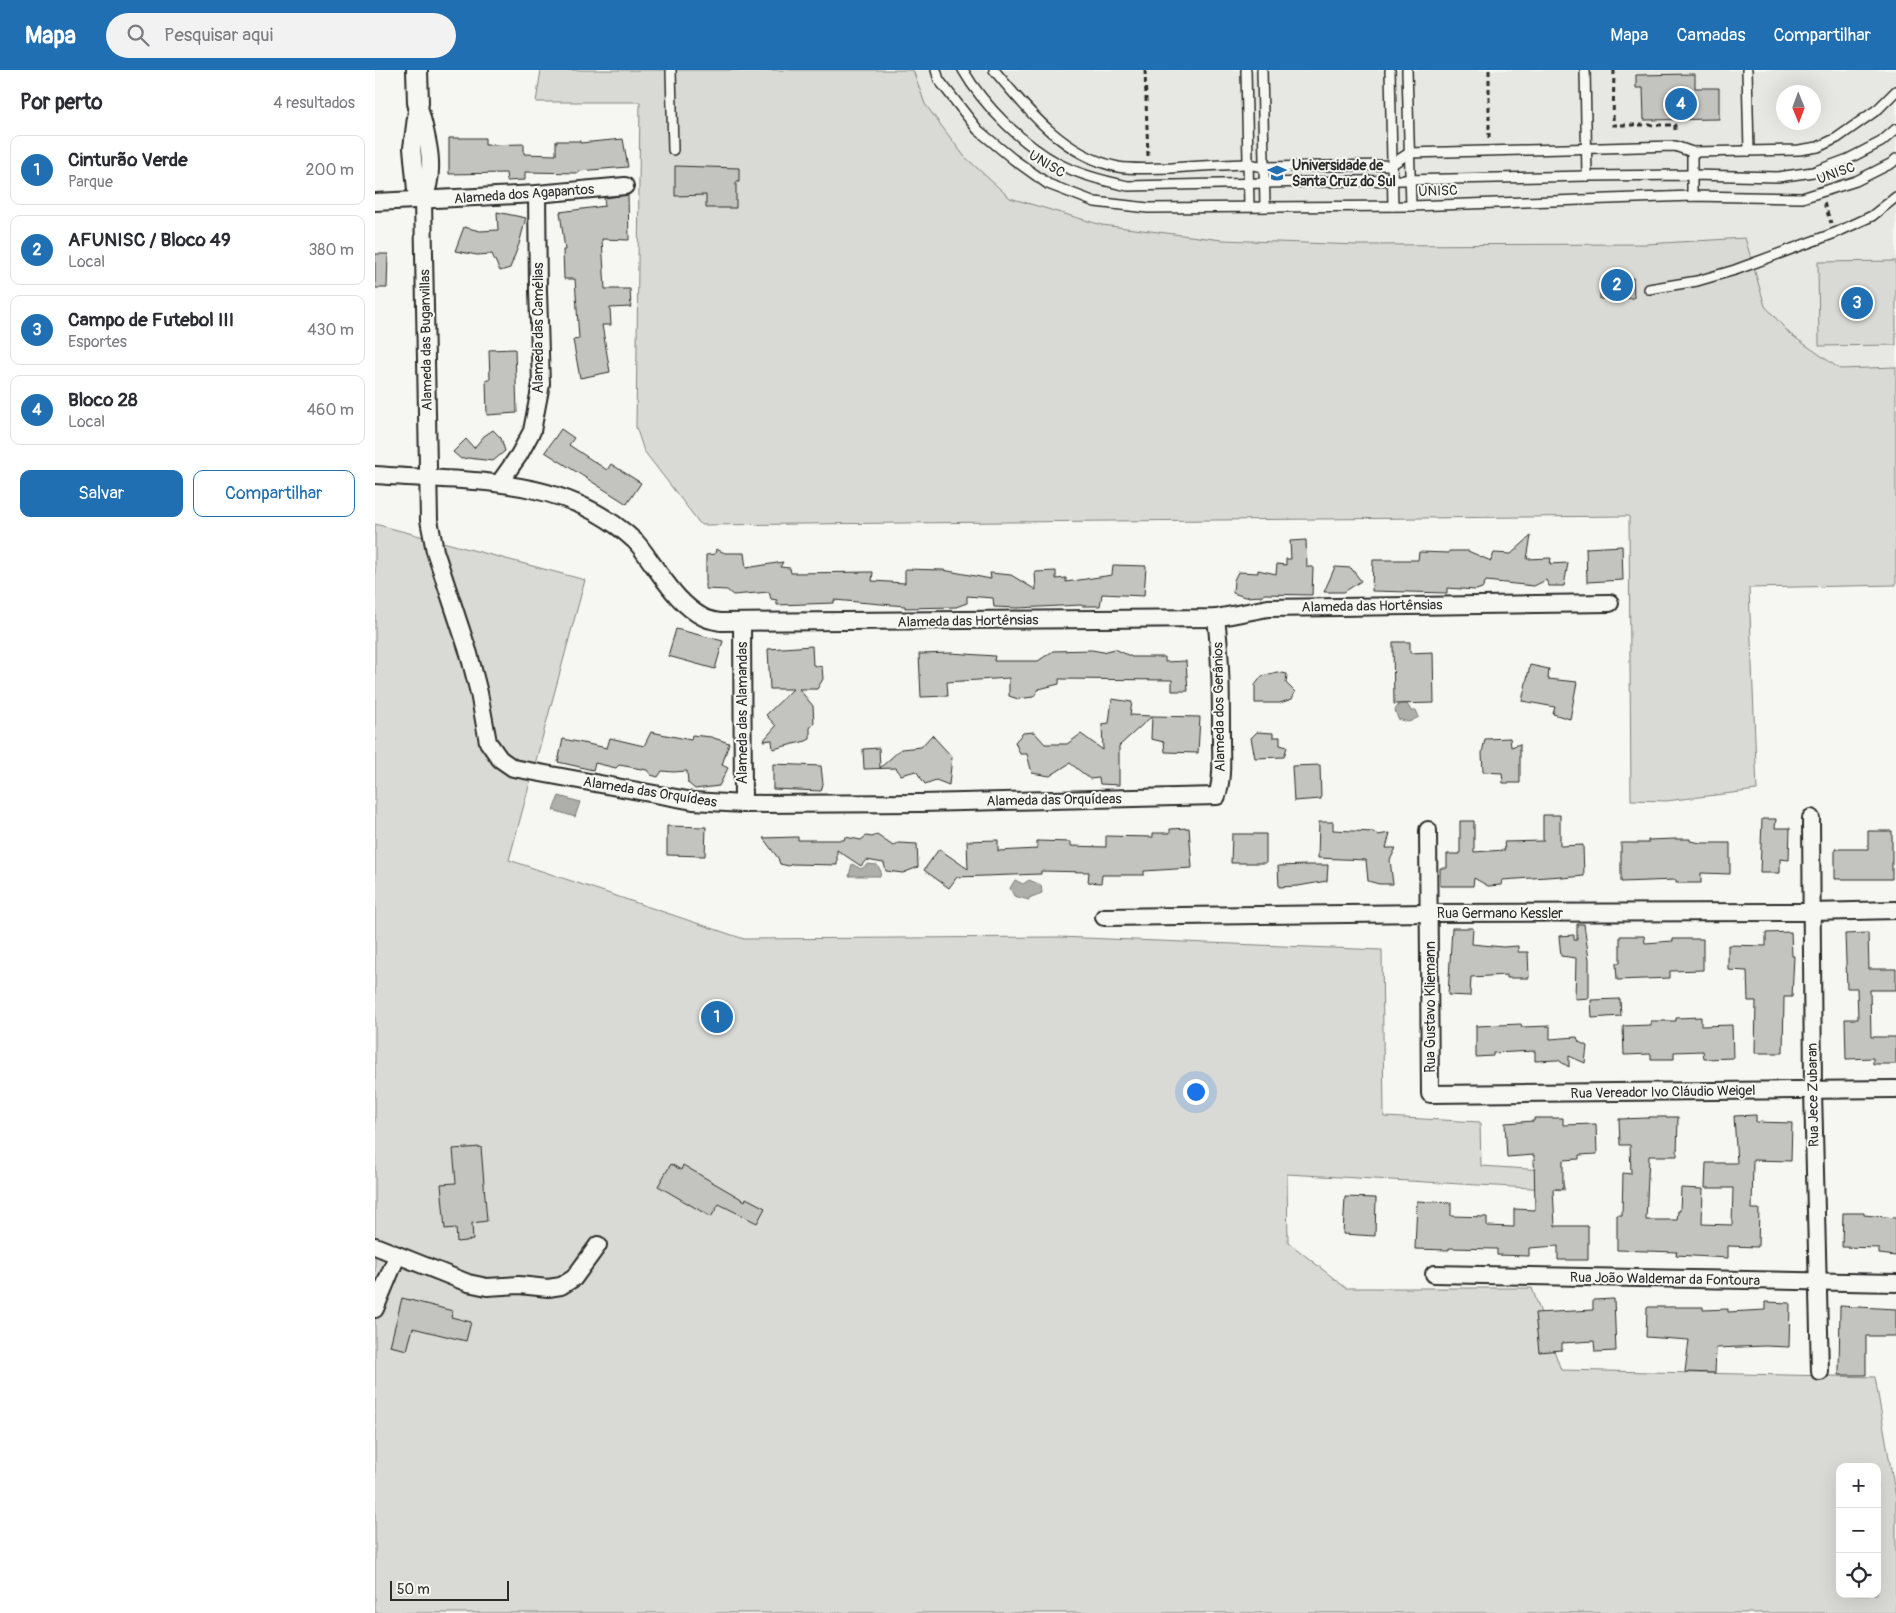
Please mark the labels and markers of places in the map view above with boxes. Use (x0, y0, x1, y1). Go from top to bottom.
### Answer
pin: 4 (1665, 85, 1697, 123)
place label: Universidade de Santa Cruz do Sul (1292, 157, 1396, 190)
school or university icon: Universidade de Santa Cruz do Sul (1266, 162, 1288, 184)
pin: 2 (1601, 266, 1633, 304)
pin: 3 (1841, 284, 1873, 322)
pin: 1 (701, 998, 733, 1036)

